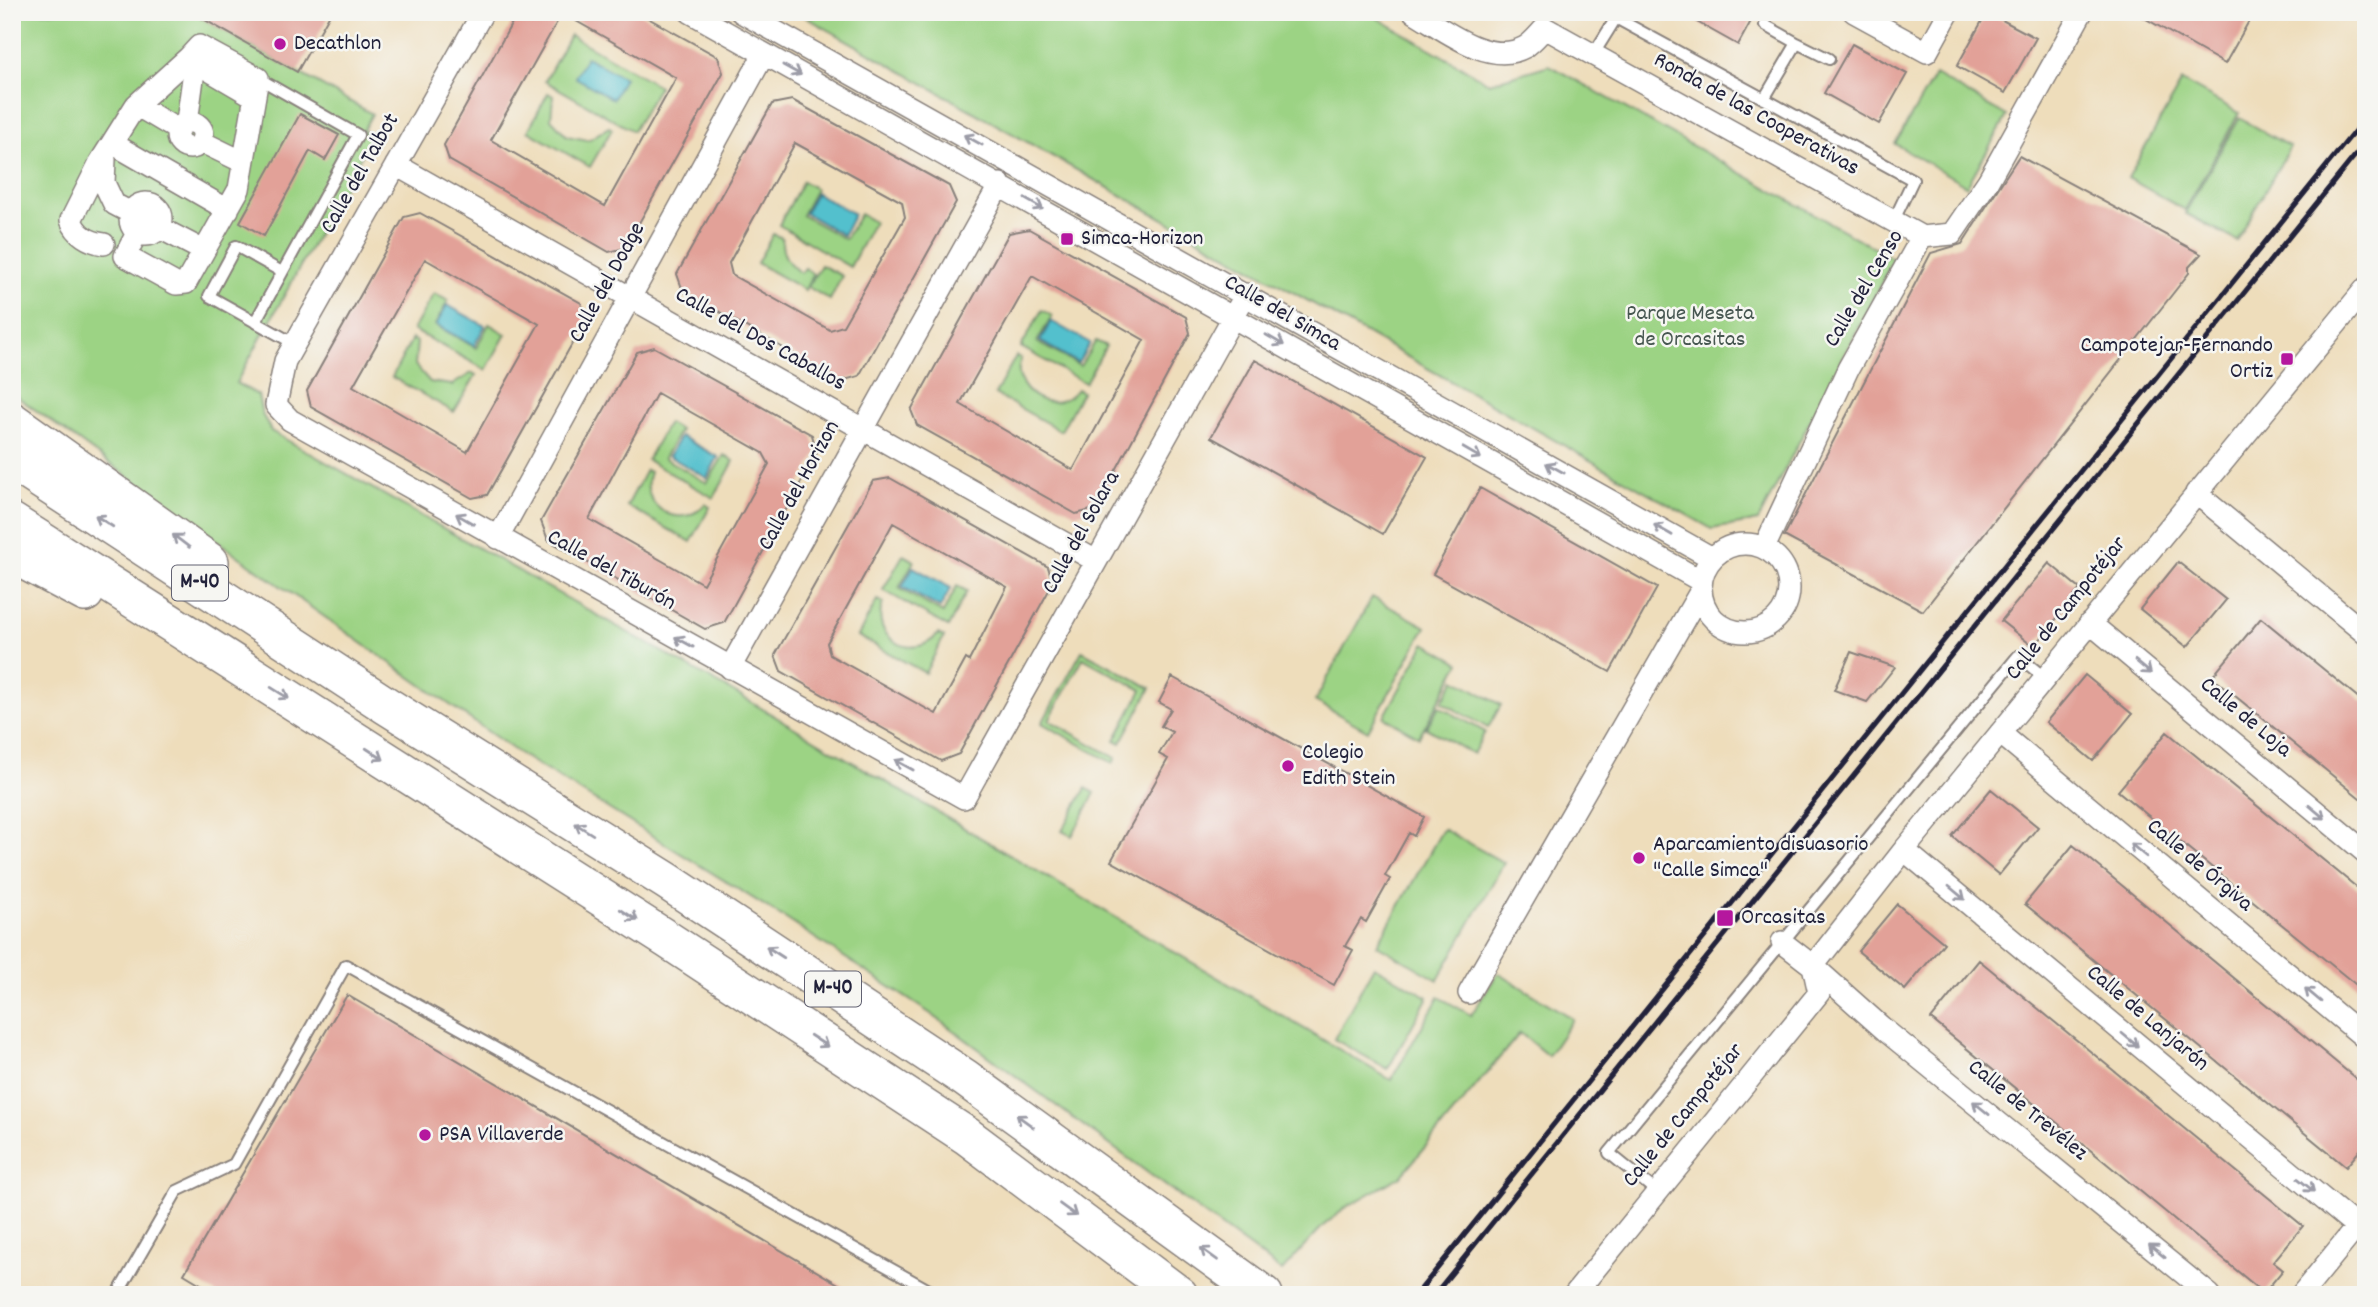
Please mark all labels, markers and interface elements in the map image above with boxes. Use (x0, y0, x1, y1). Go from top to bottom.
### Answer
place label: Decathlon (294, 28, 381, 61)
marker: Decathlon (272, 36, 288, 52)
street label: Ronda de las Cooperativas (1647, 45, 1865, 185)
one-way arrow (782, 63, 802, 77)
street label: Calle del Talbot (313, 108, 409, 240)
one-way arrow (963, 133, 983, 147)
one-way arrow (1024, 197, 1044, 211)
street label: Calle del Dodge (561, 217, 655, 349)
place label: Simca-Horizon (1081, 223, 1203, 256)
street label: Calle del Censo (1817, 224, 1913, 354)
marker: Simca-Horizon (1059, 231, 1075, 247)
street label: Calle del Simca (1217, 267, 1348, 361)
street label: Calle del Dos Caballos (668, 279, 852, 401)
park label: Parque Meseta de Orcasitas (1626, 298, 1755, 357)
place label: Campotejar-Fernando Ortiz (2080, 330, 2273, 389)
one-way arrow (1264, 333, 1284, 347)
marker: Campotejar-Fernando Ortiz (2279, 351, 2295, 367)
street label: Calle del Horizon (751, 415, 849, 557)
one-way arrow (1462, 446, 1482, 460)
one-way arrow (1545, 461, 1566, 474)
street label: Calle del Solara (1035, 464, 1130, 601)
one-way arrow (455, 512, 475, 526)
one-way arrow (95, 513, 115, 527)
street label: Calle del Tiburón (541, 522, 681, 620)
one-way arrow (1654, 523, 1674, 537)
street label: Calle de Campotéjar (1998, 529, 2136, 688)
one-way arrow (172, 533, 191, 548)
road number: M-40 (172, 566, 228, 600)
one-way arrow (675, 635, 695, 649)
one-way arrow (2133, 659, 2151, 675)
street label: Calle de Loja (2192, 670, 2299, 767)
one-way arrow (270, 685, 289, 700)
place label: Colegio Edith Stein (1302, 737, 1395, 796)
one-way arrow (365, 747, 385, 761)
one-way arrow (895, 758, 915, 772)
marker: Colegio Edith Stein (1280, 758, 1296, 774)
one-way arrow (2308, 805, 2326, 820)
street label: Calle de Órgiva (2138, 811, 2260, 921)
one-way arrow (575, 821, 594, 836)
place label: Aparcamiento disuasorio "Calle Simca" (1653, 829, 1869, 888)
one-way arrow (2130, 842, 2148, 858)
marker: Aparcamiento disuasorio "Calle Simca" (1631, 850, 1647, 866)
one-way arrow (1947, 885, 1965, 901)
place label: Orcasitas (1741, 902, 1826, 935)
marker: Orcasitas (1715, 908, 1735, 928)
one-way arrow (619, 909, 639, 923)
one-way arrow (766, 944, 786, 958)
street label: Calle de Lanjarón (2078, 958, 2216, 1080)
road number: M-40 (805, 972, 861, 1006)
one-way arrow (2305, 987, 2323, 1003)
one-way arrow (2121, 1032, 2139, 1048)
one-way arrow (809, 1034, 829, 1048)
street label: Calle de Campotéjar (1615, 1036, 1753, 1195)
street label: Calle de Trevélez (1960, 1052, 2094, 1170)
one-way arrow (1972, 1100, 1990, 1115)
one-way arrow (1016, 1113, 1035, 1128)
place label: PSA Villaverde (439, 1119, 564, 1152)
marker: PSA Villaverde (417, 1127, 433, 1143)
one-way arrow (2297, 1177, 2315, 1193)
one-way arrow (1058, 1203, 1077, 1217)
one-way arrow (2148, 1244, 2166, 1259)
one-way arrow (1200, 1247, 1219, 1261)

